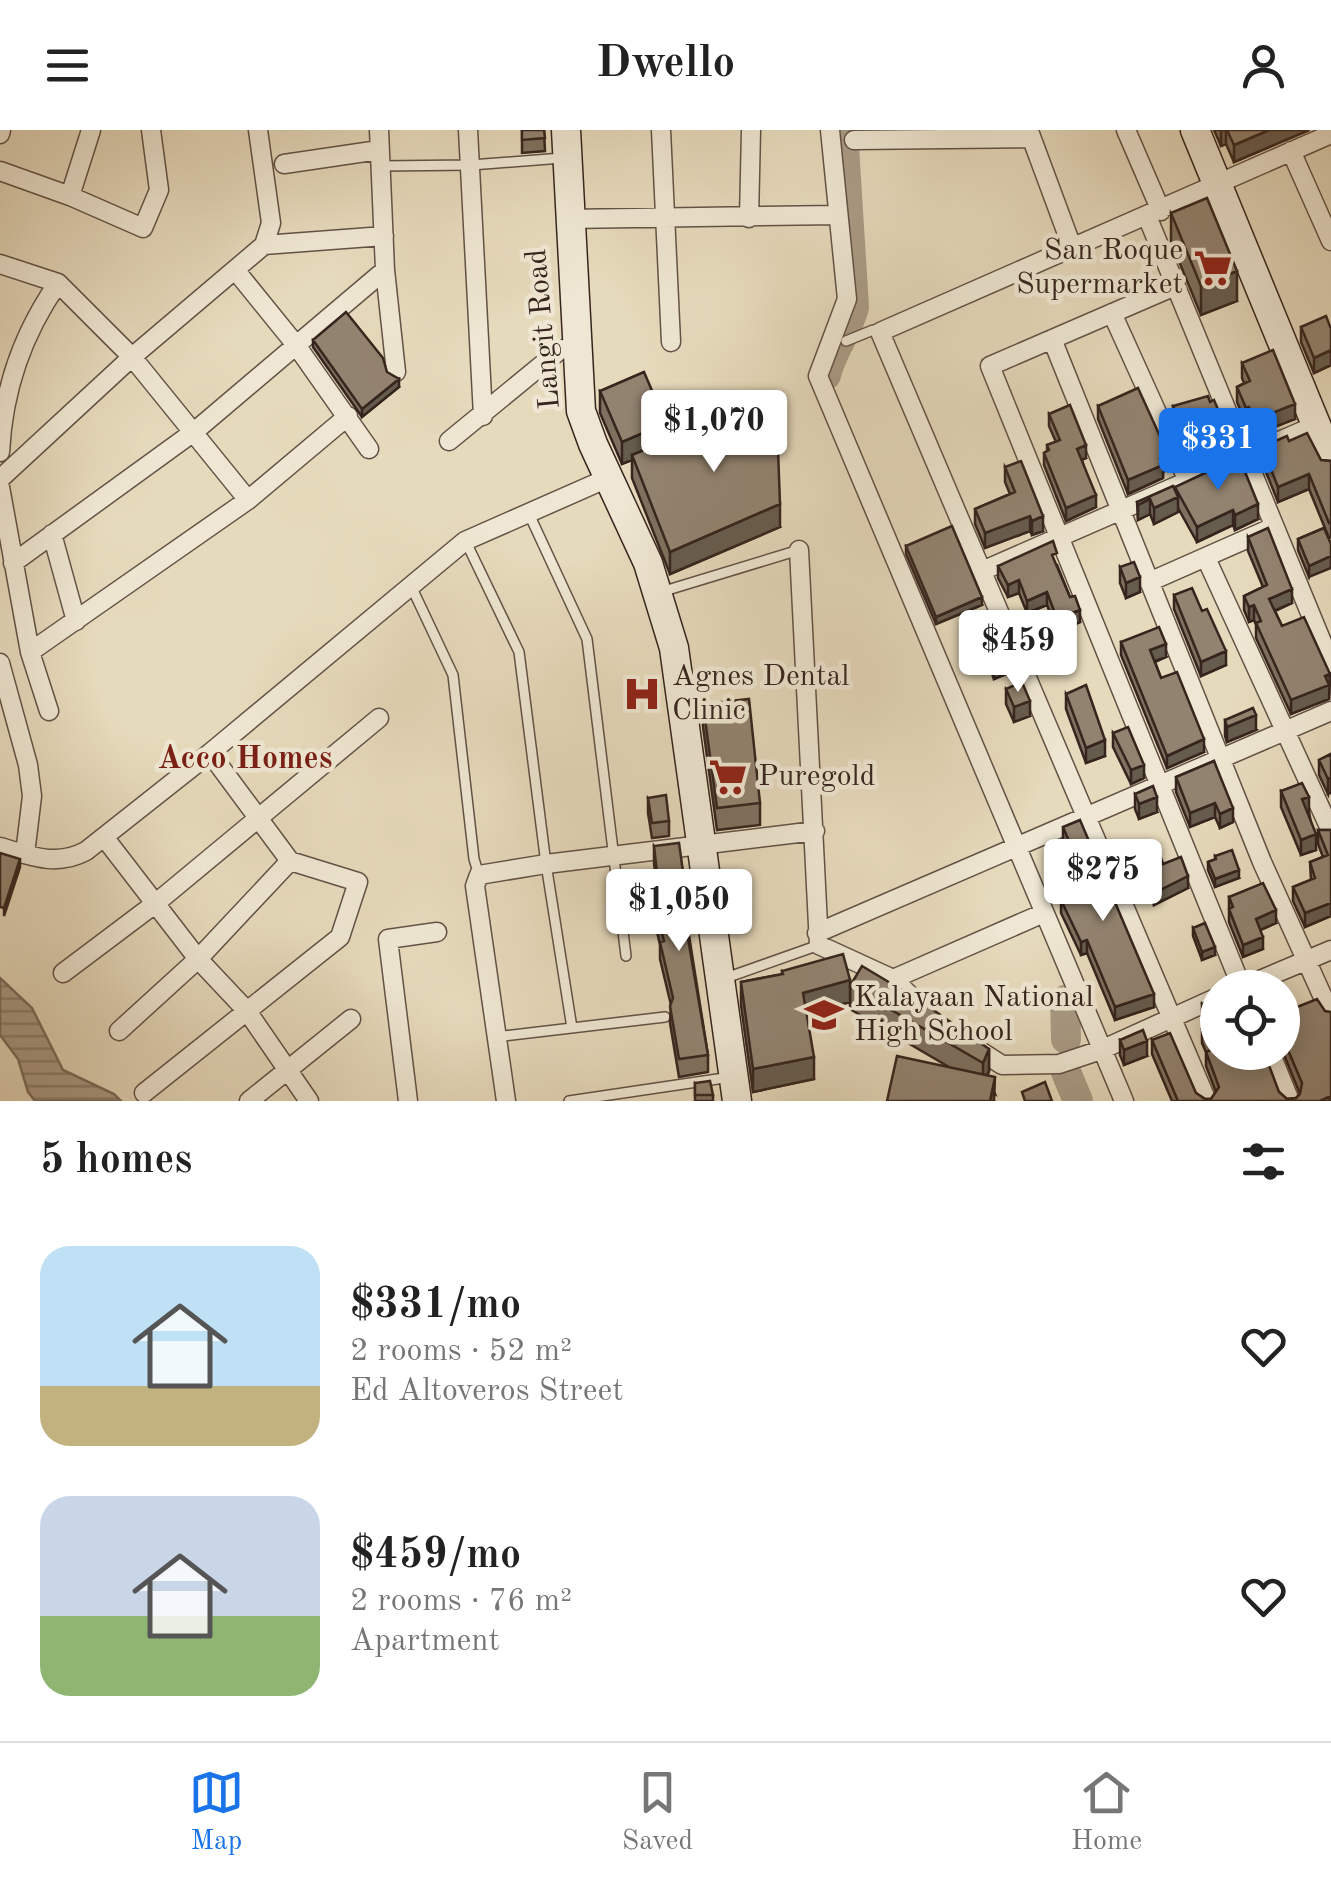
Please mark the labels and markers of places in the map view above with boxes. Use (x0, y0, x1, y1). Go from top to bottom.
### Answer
place label: San Roque Supermarket (1016, 236, 1183, 300)
supermarket icon: San Roque Supermarket (1192, 247, 1234, 289)
pin: $1,070 (633, 390, 795, 475)
pin: $331 (1159, 408, 1277, 493)
pin: $459 (959, 610, 1077, 695)
place label: Agnes Dental Clinic (672, 662, 849, 726)
hospital icon: Agnes Dental Clinic (621, 673, 663, 715)
supermarket icon: Puregold (707, 756, 749, 798)
place label: Puregold (758, 762, 875, 792)
pin: $275 (1044, 839, 1162, 924)
pin: $1,050 (598, 869, 760, 954)
place label: Kalayaan National High School (854, 983, 1094, 1047)
school or university icon: Kalayaan National High School (803, 994, 845, 1036)

